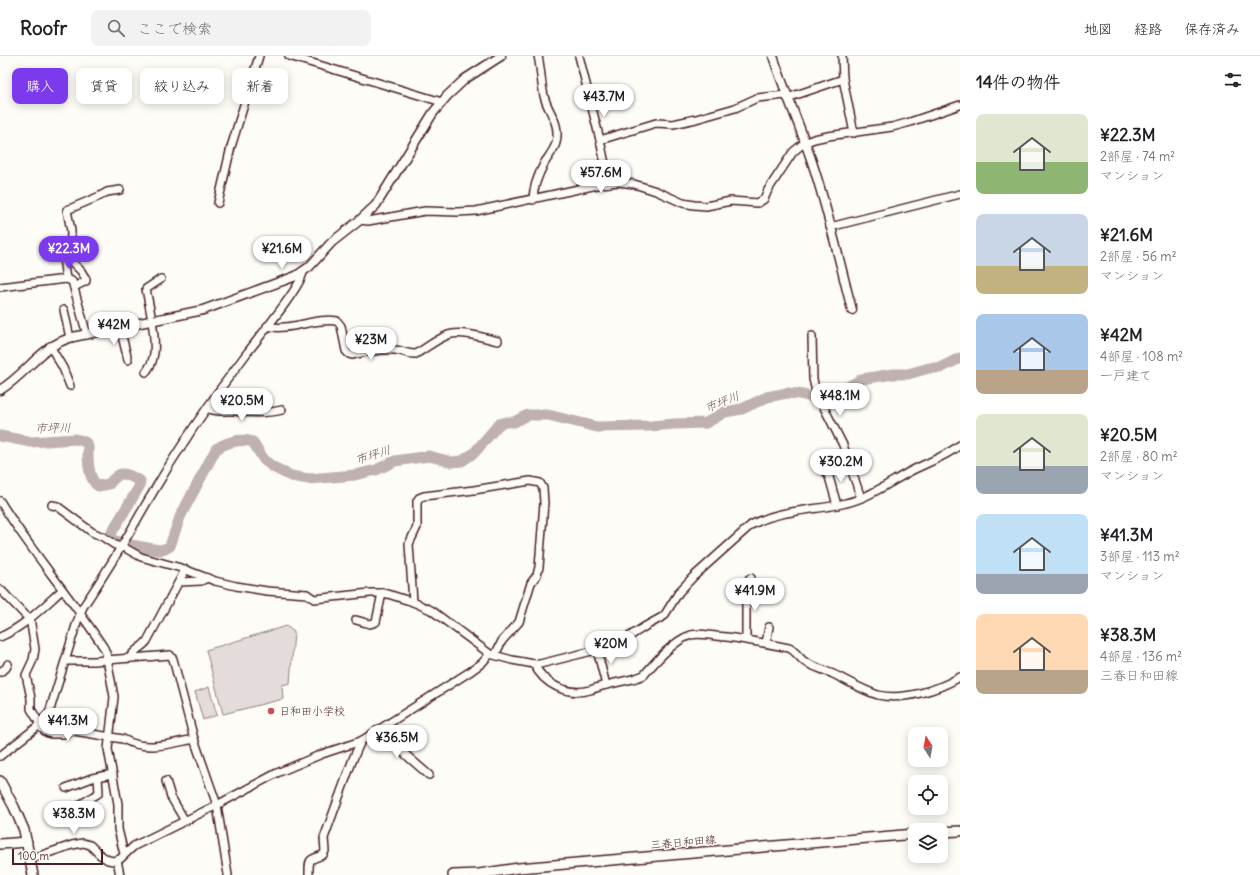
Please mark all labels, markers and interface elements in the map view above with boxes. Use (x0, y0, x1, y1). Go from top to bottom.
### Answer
search box (91, 10, 371, 46)
text: Roofr (20, 16, 67, 40)
icon: search (105, 17, 127, 39)
text: ここで検索 (137, 19, 212, 38)
text: 地図 (1084, 20, 1112, 38)
text: 経路 (1134, 20, 1162, 38)
text: 保存済み (1184, 20, 1240, 38)
chip: 購入 (12, 68, 68, 104)
chip: 賃貸 (76, 68, 132, 104)
chip: 絞り込み (140, 68, 224, 104)
chip: 新着 (232, 68, 288, 104)
icon: filters (1222, 69, 1244, 91)
text: 14件の物件 (976, 71, 1061, 93)
pin: ¥43.7M (571, 84, 637, 118)
text: ¥43.7M (583, 88, 625, 105)
text: ¥22.3M (1100, 124, 1156, 146)
icon: home (1008, 130, 1056, 178)
text: 2部屋 · 74 m² (1100, 148, 1175, 165)
pin: ¥57.6M (568, 160, 634, 194)
text: ¥57.6M (580, 164, 622, 181)
text: マンション (1100, 167, 1164, 184)
text: ¥21.6M (1100, 224, 1153, 246)
icon: home (1008, 230, 1056, 278)
pin: ¥22.3M (36, 236, 102, 270)
pin: ¥21.6M (249, 236, 315, 270)
text: ¥22.3M (48, 240, 90, 257)
text: ¥21.6M (262, 240, 302, 257)
text: 2部屋 · 56 m² (1100, 248, 1177, 265)
text: マンション (1100, 267, 1164, 284)
pin: ¥42M (90, 312, 138, 346)
text: ¥42M (98, 316, 130, 333)
text: ¥42M (1100, 324, 1143, 346)
pin: ¥23M (347, 327, 395, 361)
icon: home (1008, 330, 1056, 378)
text: ¥23M (355, 331, 387, 348)
text: 4部屋 · 108 m² (1100, 348, 1183, 365)
text: 一戸建て (1100, 367, 1152, 384)
pin: ¥48.1M (807, 383, 873, 417)
text: ¥48.1M (820, 387, 860, 404)
pin: ¥20.5M (209, 388, 275, 422)
water label: 市坪川 (702, 388, 741, 415)
text: ¥20.5M (220, 392, 264, 409)
water label: 市坪川 (35, 420, 71, 435)
text: ¥20.5M (1100, 424, 1158, 446)
icon: home (1008, 430, 1056, 478)
water label: 市坪川 (353, 442, 392, 467)
text: 2部屋 · 80 m² (1100, 448, 1178, 465)
pin: ¥30.2M (808, 449, 874, 483)
text: ¥30.2M (819, 453, 863, 470)
text: マンション (1100, 467, 1164, 484)
text: ¥41.3M (1100, 524, 1153, 546)
icon: home (1008, 530, 1056, 578)
text: 3部屋 · 113 m² (1100, 548, 1180, 565)
text: マンション (1100, 567, 1164, 584)
pin: ¥41.9M (722, 578, 788, 612)
text: ¥41.9M (735, 582, 775, 599)
text: ¥38.3M (1100, 624, 1156, 646)
icon: home (1008, 630, 1056, 678)
pin: ¥20M (587, 631, 635, 665)
text: ¥20M (594, 635, 628, 652)
text: 4部屋 · 136 m² (1100, 648, 1182, 665)
text: 三春日和田線 (1100, 667, 1178, 684)
place label: 日和田小学校 (279, 704, 345, 718)
marker: 日和田小学校 (266, 706, 276, 716)
pin: ¥41.3M (35, 708, 101, 742)
text: ¥41.3M (48, 712, 88, 729)
pin: ¥36.5M (364, 725, 430, 759)
north arrow (908, 727, 948, 767)
map controls (908, 727, 948, 863)
text: ¥36.5M (375, 729, 419, 746)
button: locate (908, 775, 948, 815)
pin: ¥38.3M (41, 801, 107, 835)
text: ¥38.3M (52, 805, 96, 822)
button: layers (908, 823, 948, 863)
street label: 三春日和田線 (650, 832, 716, 852)
scale bar (12, 847, 103, 866)
text: 100 m (18, 849, 49, 863)

